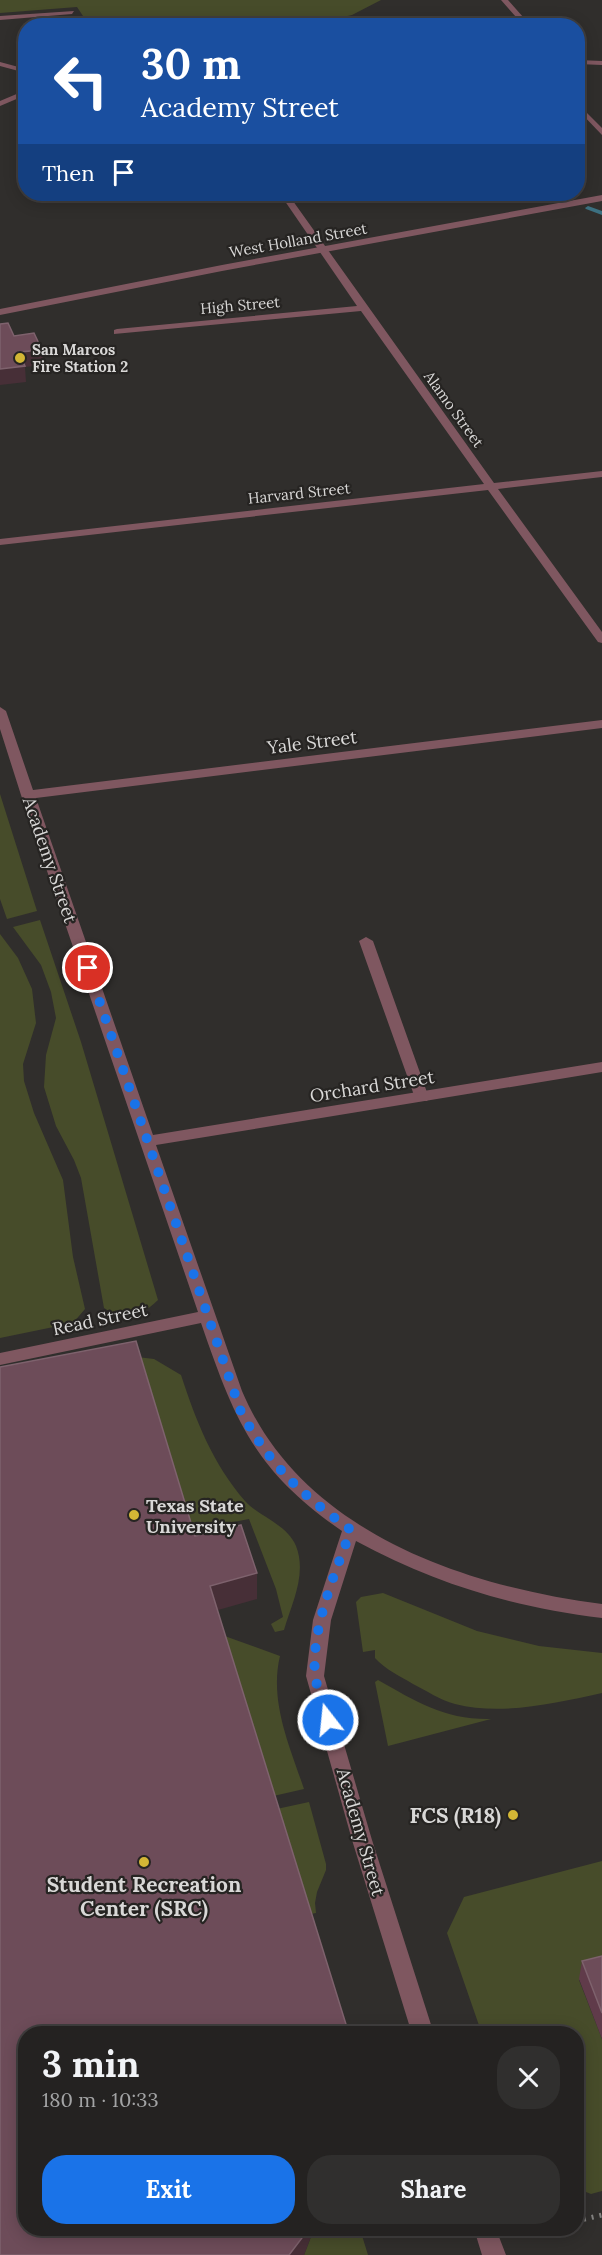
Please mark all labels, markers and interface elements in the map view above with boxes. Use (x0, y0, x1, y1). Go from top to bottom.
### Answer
text: 30 m (141, 37, 241, 91)
icon: left (42, 42, 120, 120)
text: Academy Street (141, 90, 339, 124)
icon: arrive (107, 156, 140, 189)
text: Then (42, 159, 95, 187)
street label: West Holland Street (228, 218, 369, 261)
street label: High Street (199, 292, 281, 318)
place label: San Marcos Fire Station 2 (32, 340, 128, 376)
marker: San Marcos Fire Station 2 (13, 351, 27, 365)
street label: Alamo Street (419, 366, 488, 451)
street label: Harvard Street (247, 478, 351, 508)
street label: Yale Street (265, 725, 358, 759)
street label: Academy Street (17, 793, 82, 926)
pin (62, 942, 113, 993)
icon: arrive (71, 951, 104, 984)
street label: Orchard Street (308, 1065, 436, 1107)
street label: Read Street (50, 1298, 150, 1340)
place label: Texas State University (146, 1494, 244, 1538)
marker: Texas State University (127, 1508, 141, 1522)
position arrow (296, 1688, 360, 1752)
street label: Academy Street (331, 1764, 390, 1899)
place label: FCS (R18) (409, 1802, 501, 1829)
marker: FCS (R18) (506, 1808, 520, 1822)
marker: Student Recreation Center (SRC) (137, 1855, 151, 1869)
place label: Student Recreation Center (SRC) (47, 1871, 241, 1922)
text: 3 min (42, 2041, 140, 2087)
button: close (497, 2046, 560, 2109)
text: 180 m · 10:33 (42, 2087, 159, 2112)
button: Exit (42, 2155, 295, 2224)
button: Share (307, 2155, 560, 2224)

